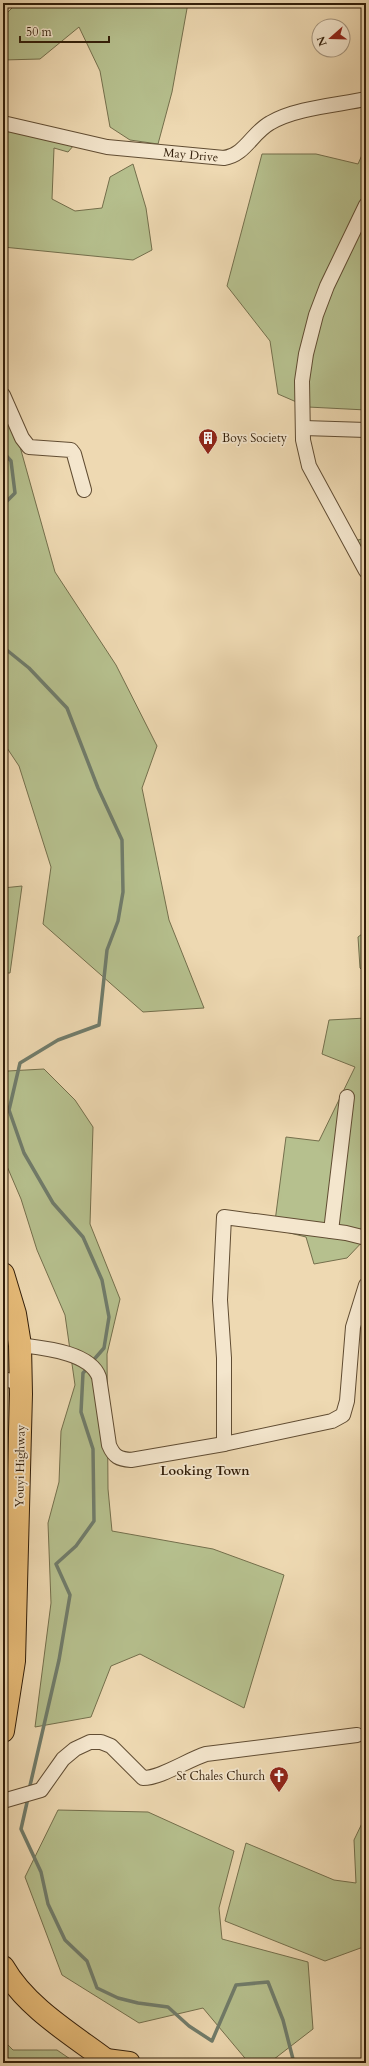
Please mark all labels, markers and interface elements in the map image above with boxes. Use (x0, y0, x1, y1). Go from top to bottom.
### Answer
scale bar (20, 18, 109, 44)
north arrow (311, 18, 351, 58)
text: 50 m (26, 24, 53, 40)
text: N (313, 34, 331, 48)
street label: May Drive (163, 144, 219, 165)
building icon: Boys Society (197, 427, 219, 455)
place label: Boys Society (222, 430, 288, 446)
street label: Youyi Highway (11, 1424, 29, 1508)
district label: Looking Town (160, 1462, 250, 1480)
church icon: St Chales Church (268, 1765, 290, 1793)
place label: St Chales Church (177, 1768, 265, 1784)

